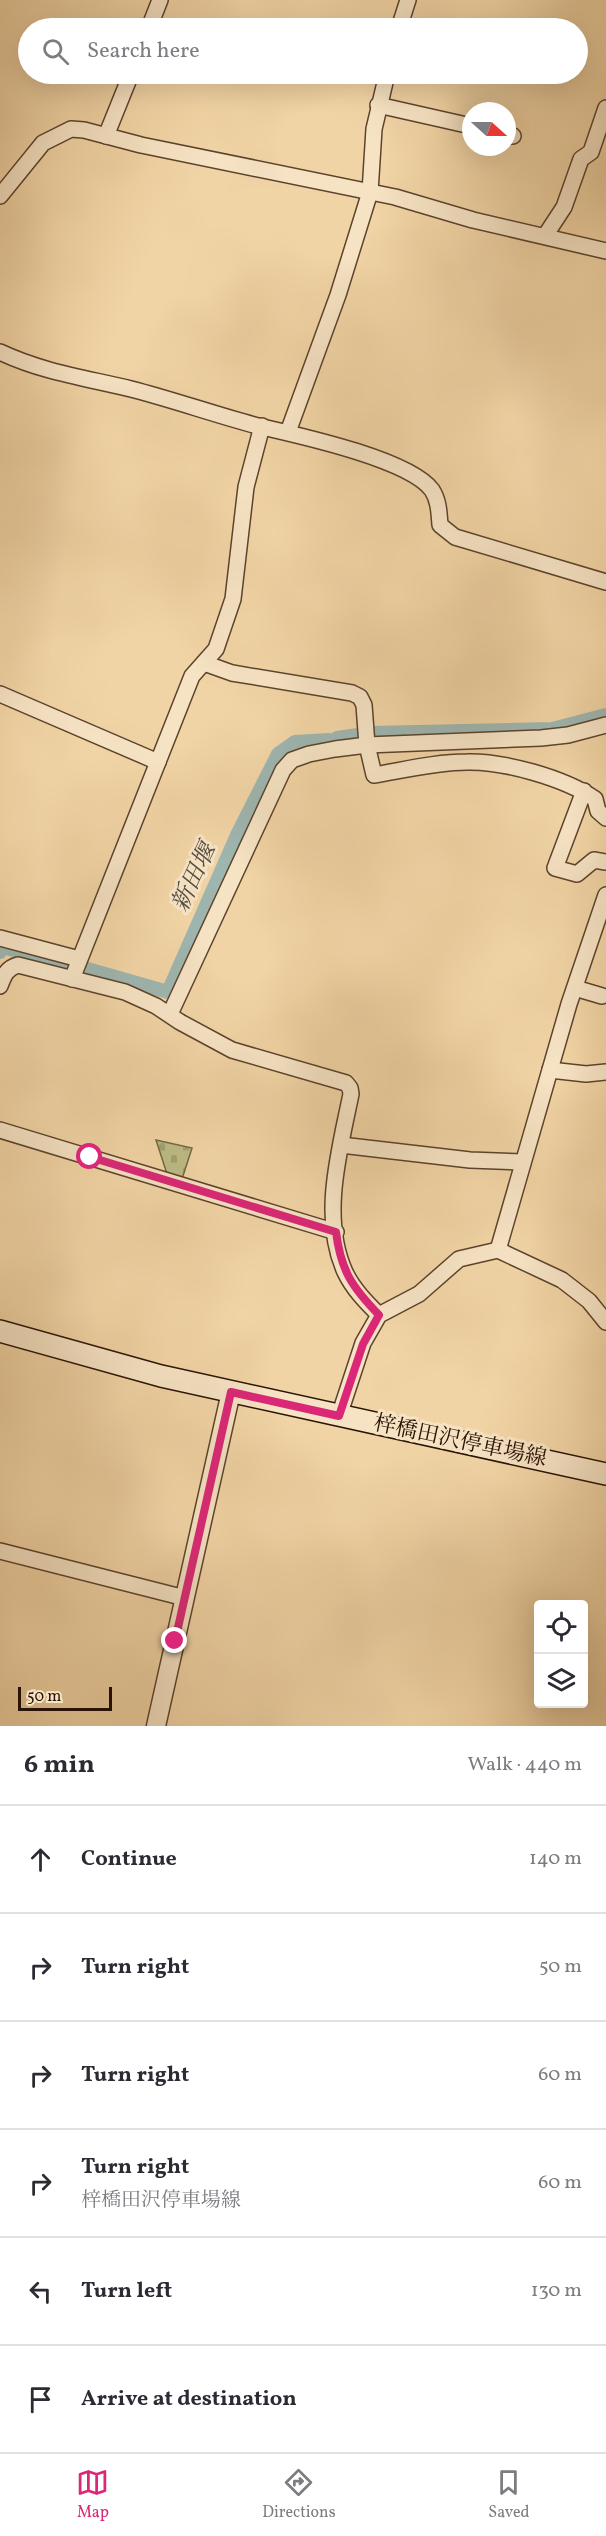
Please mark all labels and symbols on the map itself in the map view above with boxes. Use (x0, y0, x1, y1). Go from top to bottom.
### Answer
north arrow (462, 102, 516, 156)
water label: 新田堰 (164, 835, 227, 918)
route start (76, 1143, 102, 1169)
street label: 梓橋田沢停車場線 (371, 1409, 549, 1475)
route end (161, 1627, 187, 1653)
scale bar (18, 1684, 112, 1712)

